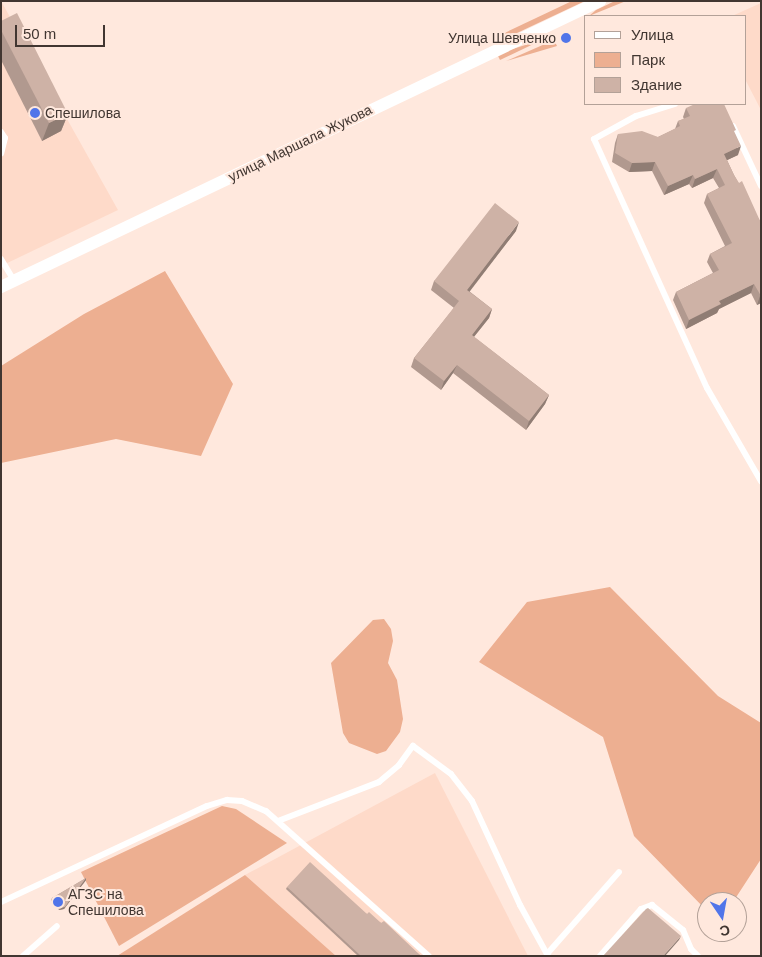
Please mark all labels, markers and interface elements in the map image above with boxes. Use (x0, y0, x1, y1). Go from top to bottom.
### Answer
scale bar (18, 15, 108, 47)
legend (584, 15, 747, 105)
text: 50 m (23, 25, 56, 42)
text: Улица (631, 26, 674, 43)
place label: Улица Шевченко (448, 30, 556, 46)
marker: Улица Шевченко (560, 32, 572, 44)
text: Парк (631, 51, 665, 68)
text: Здание (631, 76, 682, 93)
street label: улица Маршала Жукова (226, 101, 374, 185)
place label: Спешилова (45, 105, 121, 121)
marker: Спешилова (29, 107, 41, 119)
place label: АГЗС на Спешилова (68, 886, 144, 919)
north arrow (697, 892, 747, 942)
marker: АГЗС на Спешилова (52, 896, 64, 908)
text: С (718, 922, 732, 940)

